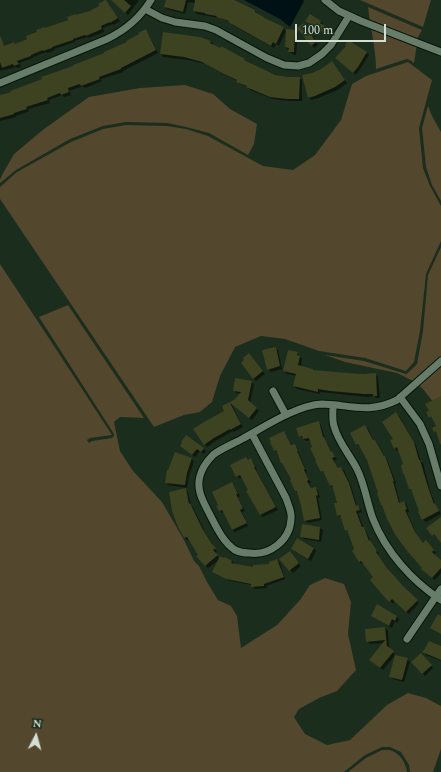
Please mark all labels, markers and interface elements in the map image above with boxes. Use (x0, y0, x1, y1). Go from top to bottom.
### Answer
scale bar (297, 16, 388, 42)
text: 100 m (302, 21, 333, 40)
text: N (32, 715, 43, 732)
north arrow (16, 716, 56, 756)

